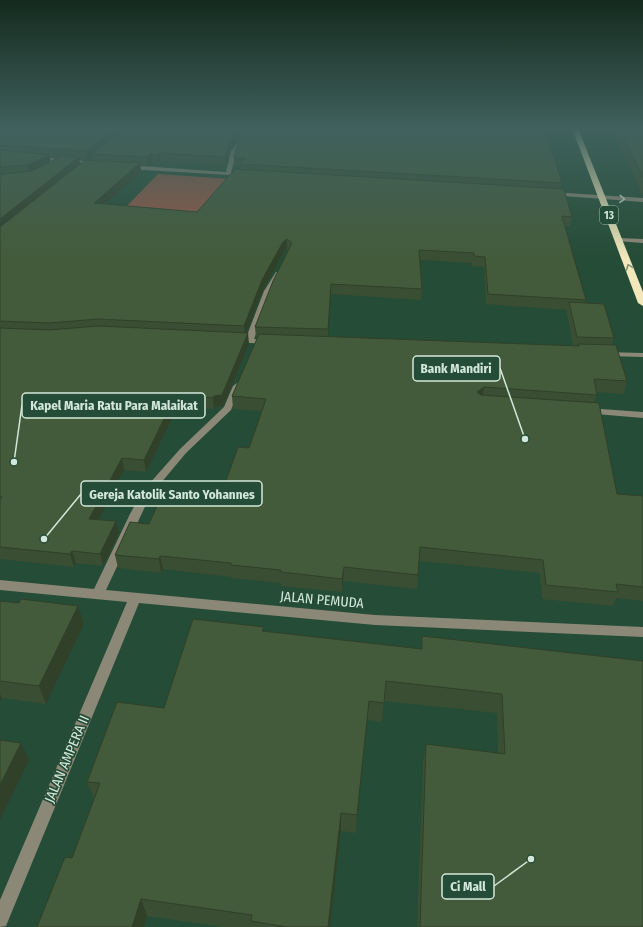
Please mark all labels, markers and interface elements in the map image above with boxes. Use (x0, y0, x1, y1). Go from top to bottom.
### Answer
one-way arrow (619, 194, 626, 203)
road number: 13 (600, 206, 618, 224)
one-way arrow (625, 263, 633, 270)
callout: Bank Mandiri (413, 356, 500, 381)
text: Bank Mandiri (420, 361, 492, 376)
callout: Kapel Maria Ratu Para Malaikat (22, 393, 205, 418)
text: Kapel Maria Ratu Para Malaikat (30, 398, 198, 413)
callout: Gereja Katolik Santo Yohannes (81, 481, 262, 506)
text: Gereja Katolik Santo Yohannes (89, 487, 255, 502)
street label: JALAN PEMUDA (279, 588, 365, 612)
street label: JALAN AMPERA II (41, 713, 93, 805)
callout: Ci Mall (442, 874, 494, 899)
text: Ci Mall (450, 879, 486, 894)

